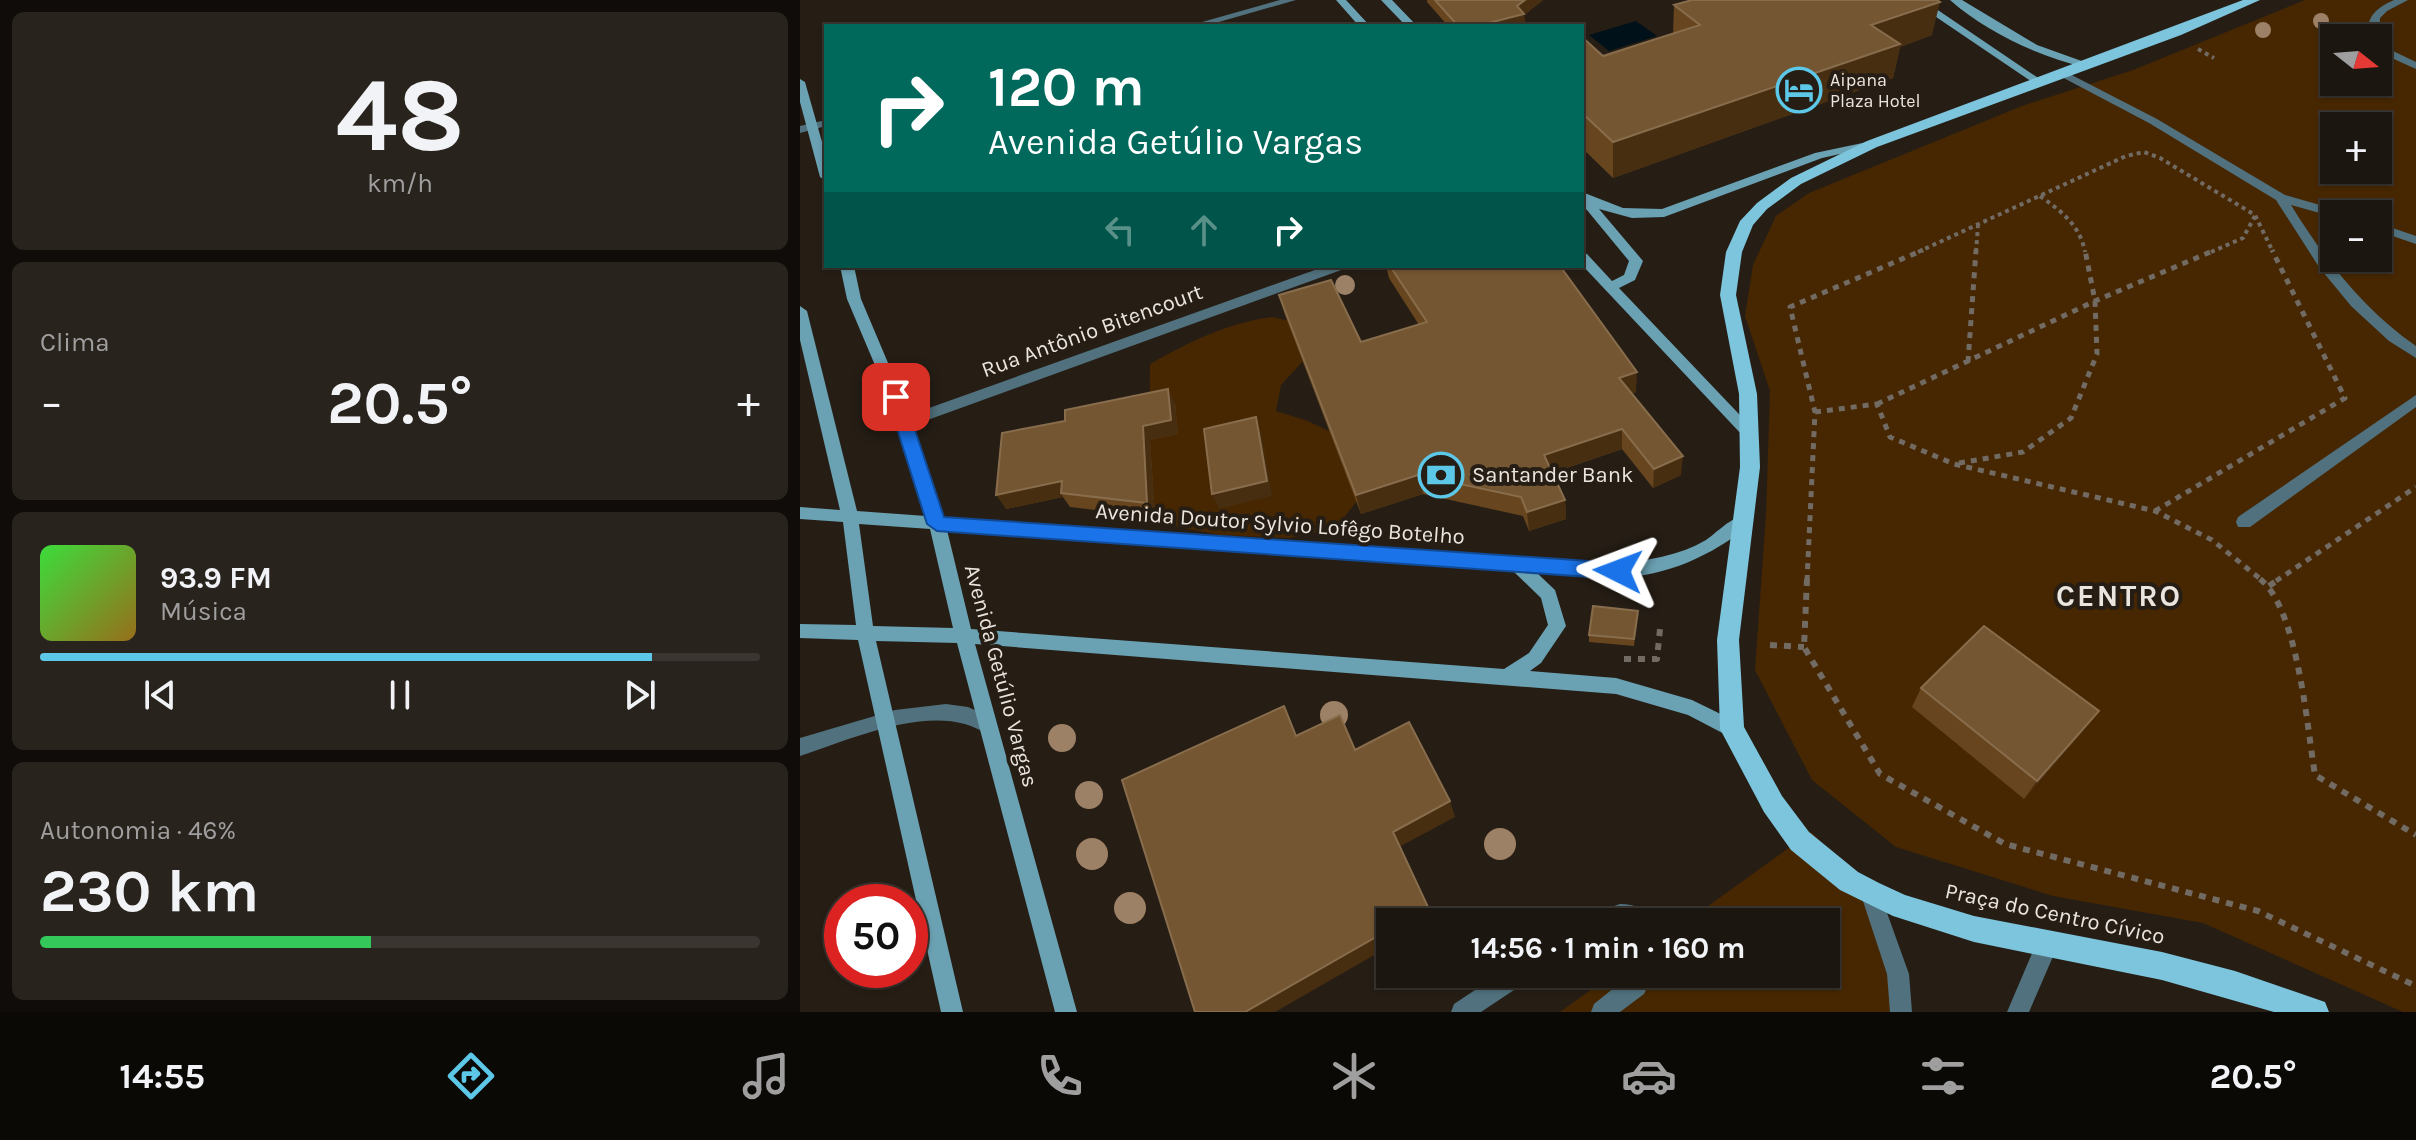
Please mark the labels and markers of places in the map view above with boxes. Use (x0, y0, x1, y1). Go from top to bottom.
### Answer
hotel icon: Aipana Plaza Hotel (1775, 66, 1823, 114)
place label: Aipana Plaza Hotel (1830, 69, 1921, 112)
pin (862, 363, 930, 431)
bank icon: Santander Bank (1417, 451, 1465, 499)
place label: Santander Bank (1472, 462, 1633, 488)

